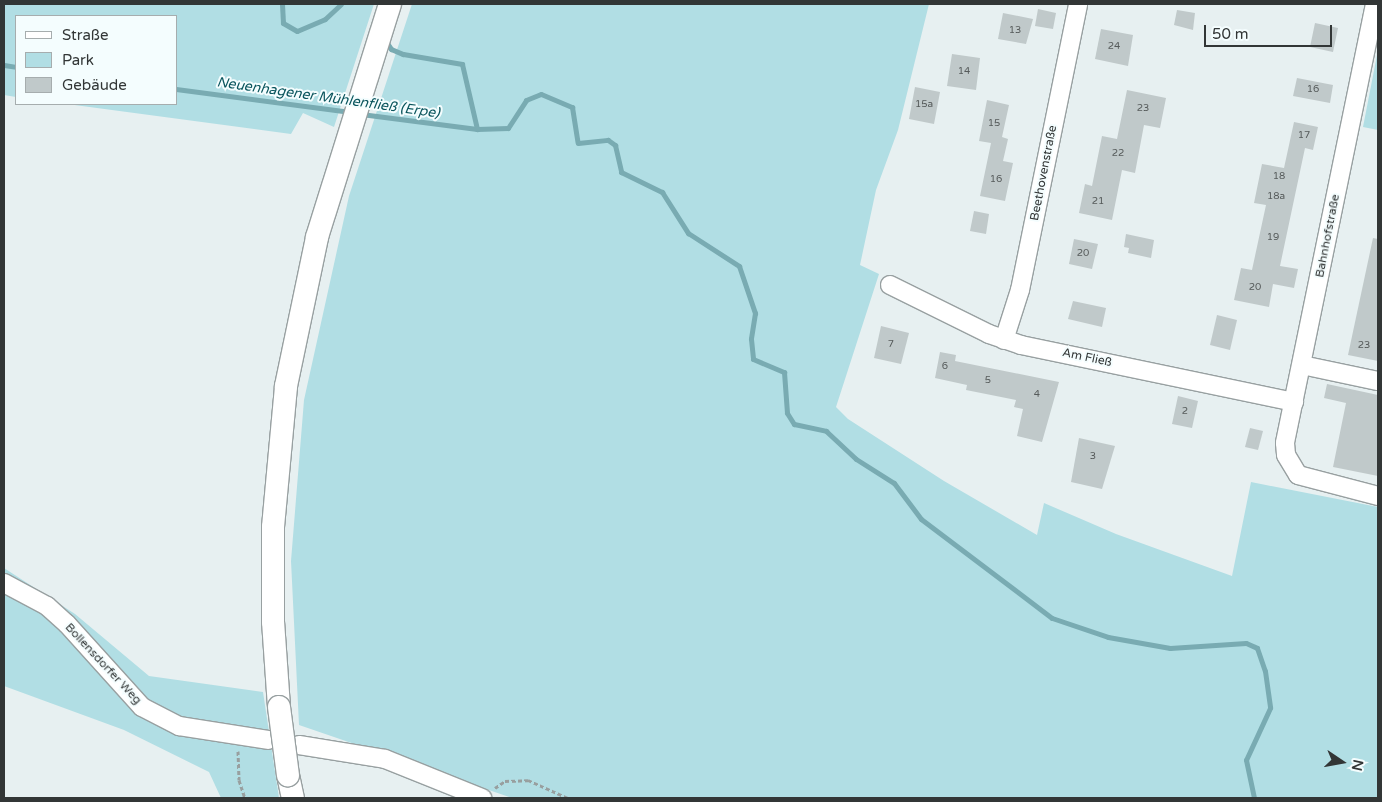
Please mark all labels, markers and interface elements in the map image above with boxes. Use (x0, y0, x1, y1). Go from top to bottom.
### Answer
legend (15, 15, 178, 105)
scale bar (1207, 15, 1334, 47)
house number: 13 (1009, 25, 1021, 37)
text: 50 m (1212, 25, 1249, 43)
text: Straße (62, 26, 108, 44)
house number: 24 (1108, 41, 1120, 53)
text: Park (62, 51, 94, 69)
house number: 14 (958, 66, 970, 78)
water label: Neuenhagener Mühlenfließ (Erpe) (216, 74, 440, 122)
text: Gebäude (62, 76, 127, 94)
house number: 16 (1307, 84, 1319, 96)
house number: 15a (915, 99, 933, 111)
house number: 23 (1137, 103, 1149, 115)
house number: 15 (988, 118, 1000, 130)
street label: Beethovenstraße (1028, 124, 1060, 222)
house number: 17 (1298, 130, 1310, 142)
house number: 22 (1112, 148, 1124, 160)
house number: 18 (1273, 171, 1285, 183)
house number: 16 (990, 174, 1002, 186)
house number: 18a (1267, 191, 1285, 203)
street label: Bahnhofstraße (1313, 193, 1343, 279)
house number: 21 (1092, 196, 1104, 208)
house number: 19 (1267, 232, 1279, 244)
house number: 20 (1077, 248, 1089, 260)
house number: 20 (1249, 282, 1261, 294)
house number: 7 (888, 339, 894, 351)
house number: 23 (1358, 340, 1370, 352)
street label: Am Fließ (1061, 346, 1113, 370)
house number: 6 (942, 361, 948, 373)
house number: 5 (985, 375, 991, 387)
house number: 4 (1034, 389, 1040, 401)
house number: 2 (1182, 406, 1188, 418)
house number: 3 (1090, 451, 1096, 463)
street label: Bollensdorfer Weg (62, 620, 144, 708)
north arrow (1317, 737, 1367, 787)
text: N (1348, 758, 1367, 772)

